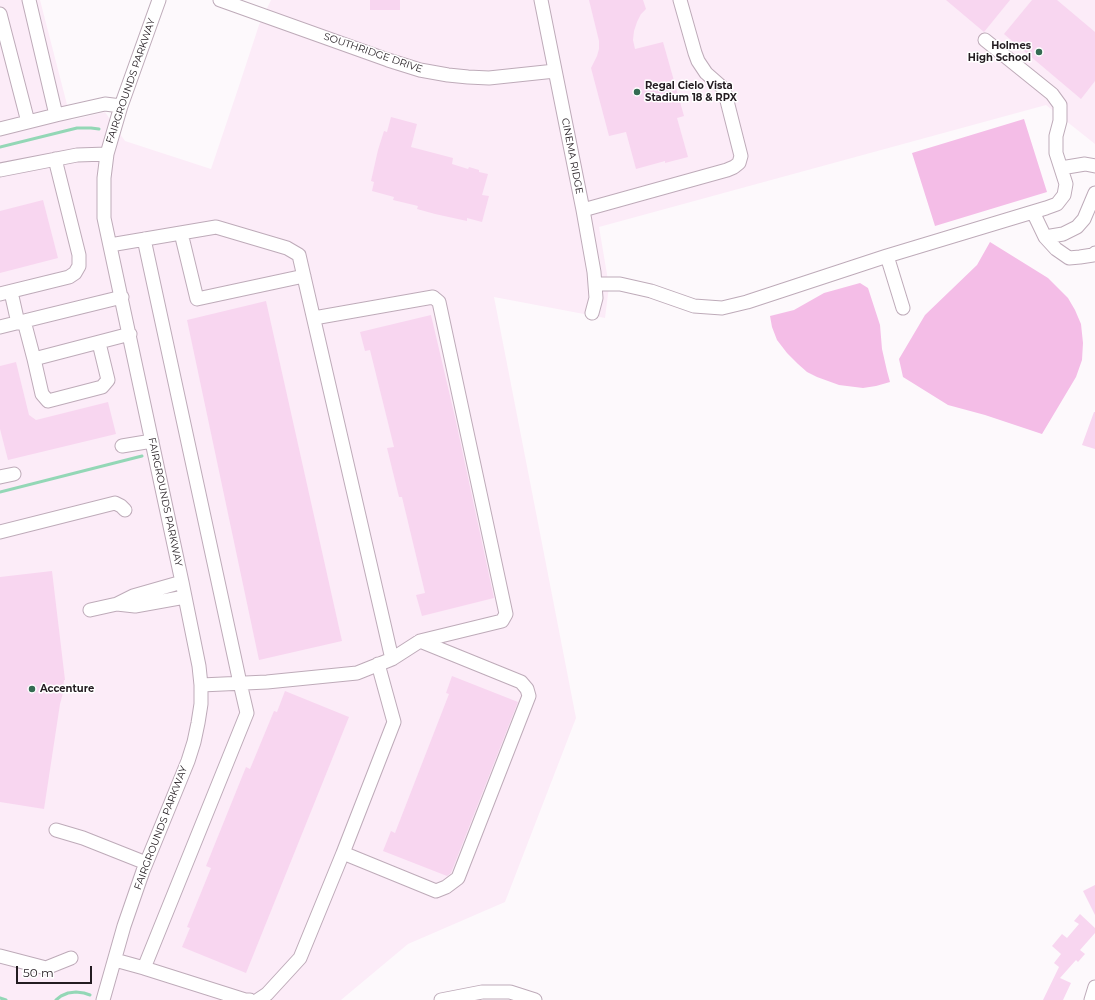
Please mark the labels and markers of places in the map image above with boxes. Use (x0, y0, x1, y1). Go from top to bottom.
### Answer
place label: Holmes High School (968, 40, 1031, 64)
marker: Holmes High School (1034, 47, 1044, 57)
place label: Regal Cielo Vista Stadium 18 & RPX (645, 80, 737, 104)
marker: Regal Cielo Vista Stadium 18 & RPX (632, 87, 642, 97)
place label: Accenture (40, 683, 94, 695)
marker: Accenture (27, 684, 37, 694)

